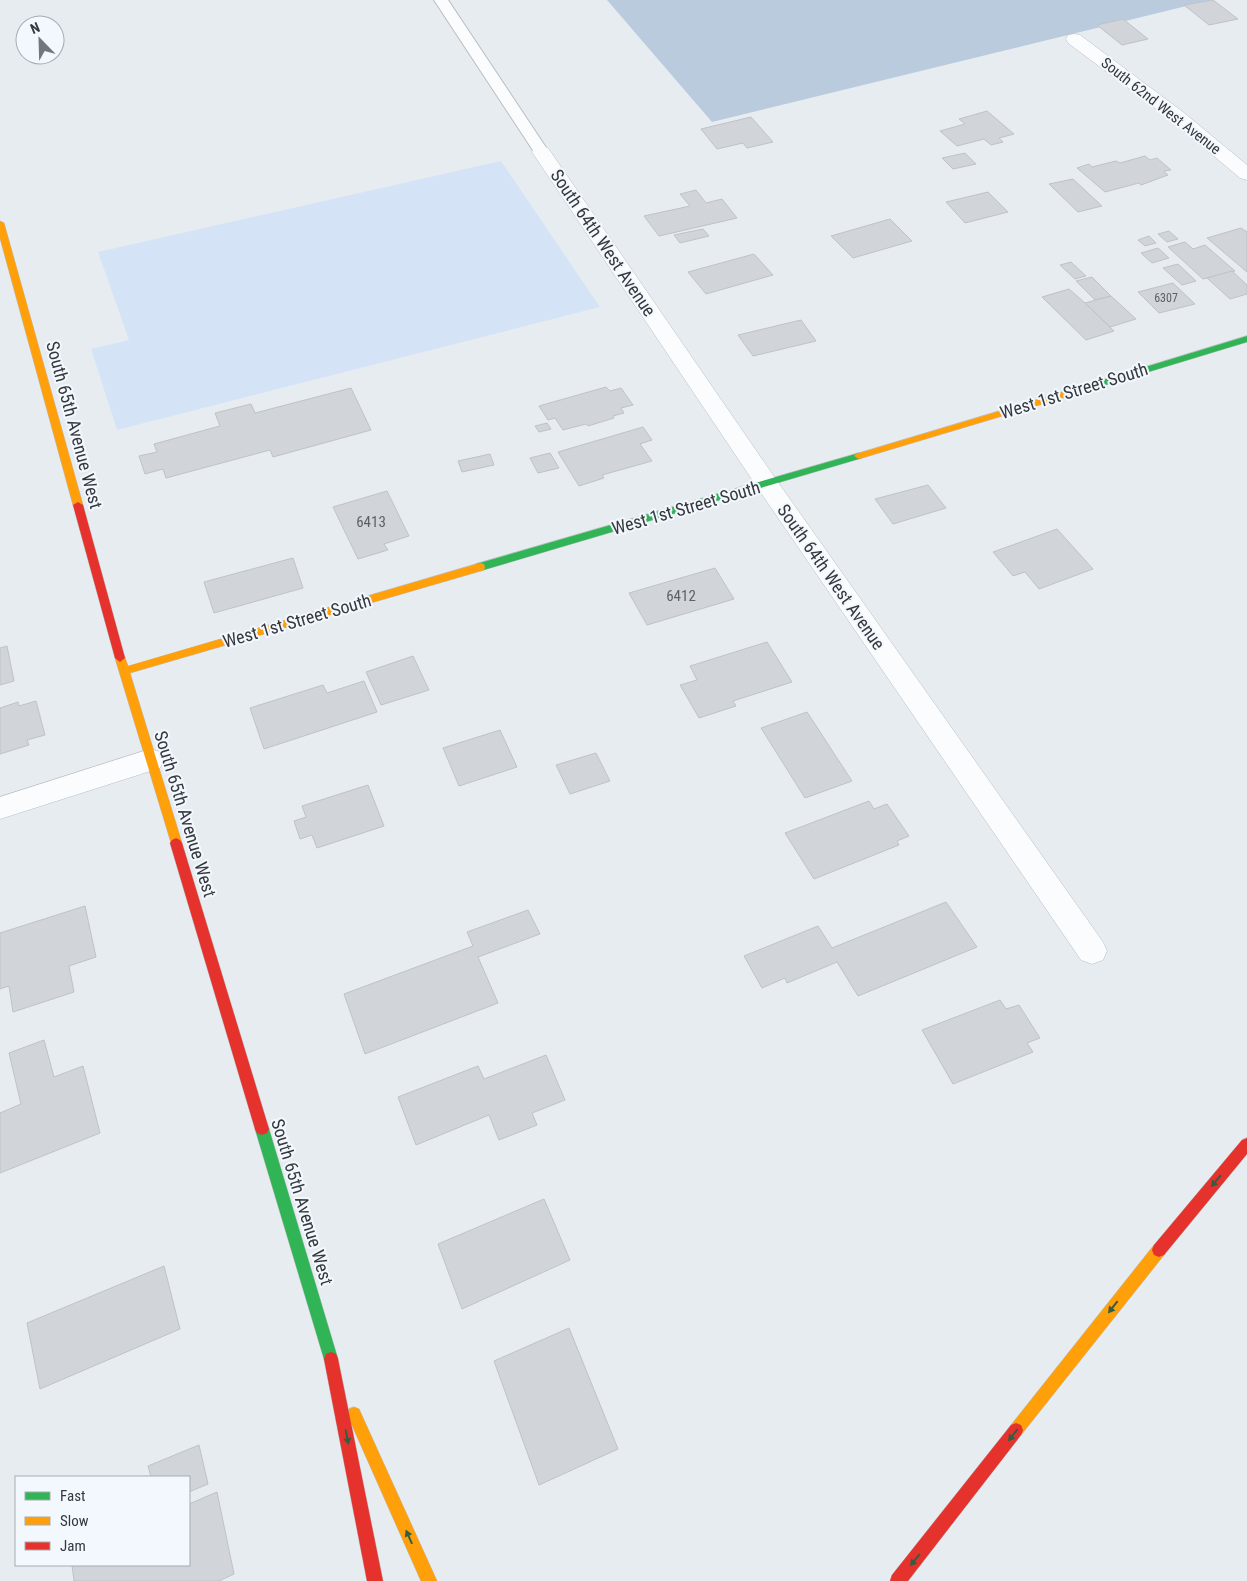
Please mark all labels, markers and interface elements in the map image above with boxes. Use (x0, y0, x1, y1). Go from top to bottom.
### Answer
north arrow (15, 15, 65, 65)
text: N (28, 19, 42, 37)
street label: South 62nd West Avenue (1098, 54, 1224, 158)
street label: South 64th West Avenue (546, 165, 660, 320)
house number: 6307 (1154, 291, 1178, 305)
street label: South 65th Avenue West (42, 339, 107, 511)
street label: West 1st Street South (997, 358, 1150, 423)
street label: West 1st Street South (609, 476, 763, 539)
street label: South 64th West Avenue (773, 500, 889, 653)
house number: 6413 (356, 513, 386, 531)
house number: 6412 (666, 587, 696, 605)
street label: West 1st Street South (220, 589, 374, 652)
street label: South 65th Avenue West (150, 728, 221, 899)
street label: South 65th Avenue West (267, 1116, 338, 1287)
one-way arrow (1211, 1175, 1222, 1187)
one-way arrow (1107, 1300, 1118, 1313)
one-way arrow (1008, 1428, 1018, 1442)
one-way arrow (344, 1430, 352, 1446)
legend (15, 1476, 190, 1566)
text: Fast (60, 1487, 85, 1505)
text: Slow (60, 1512, 89, 1530)
one-way arrow (405, 1530, 413, 1544)
text: Jam (60, 1537, 86, 1555)
one-way arrow (909, 1553, 920, 1566)

